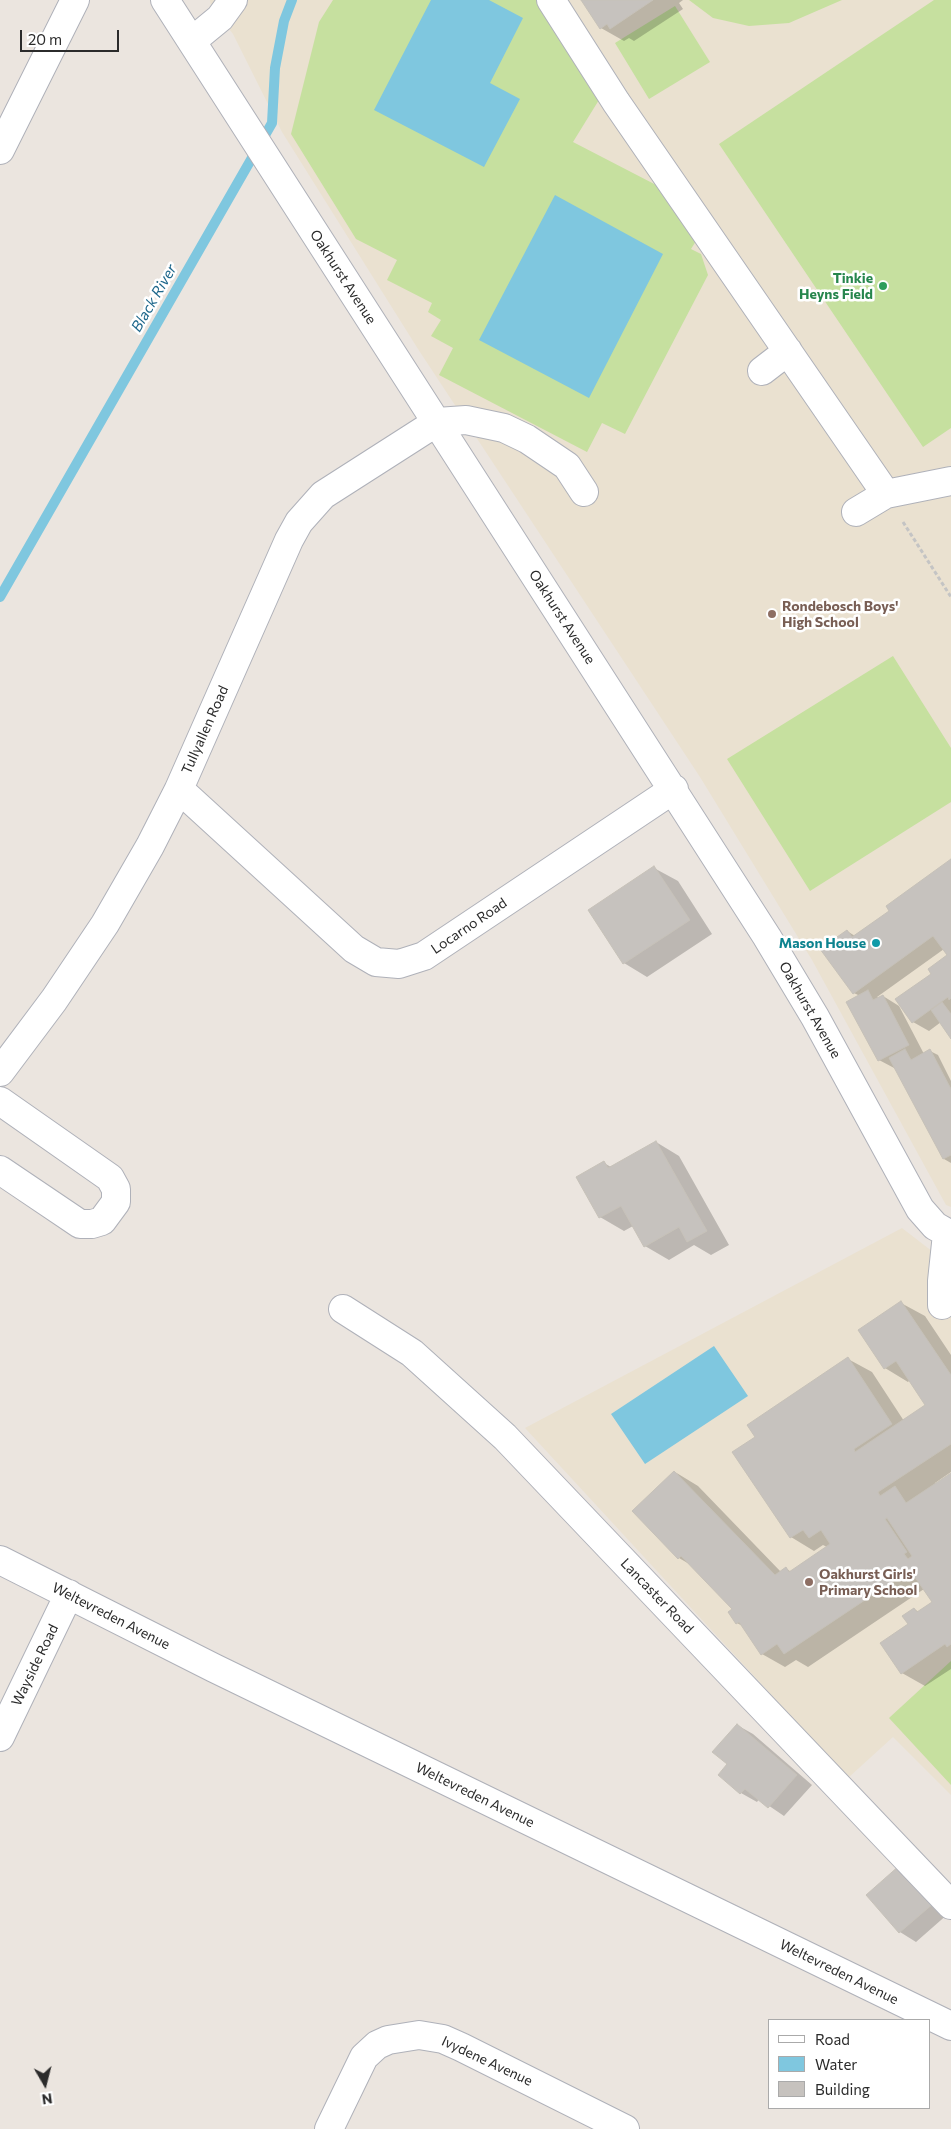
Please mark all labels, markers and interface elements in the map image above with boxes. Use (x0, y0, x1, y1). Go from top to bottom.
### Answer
scale bar (22, 20, 121, 52)
text: 20 m (28, 30, 62, 48)
street label: Oakhurst Avenue (306, 227, 380, 327)
water label: Black River (127, 261, 181, 335)
place label: Tinkie Heyns Field (799, 270, 873, 302)
marker: Tinkie Heyns Field (877, 280, 889, 292)
street label: Oakhurst Avenue (525, 567, 599, 667)
place label: Rondebosch Boys' High School (782, 598, 898, 630)
marker: Rondebosch Boys' High School (766, 608, 778, 620)
street label: Tullyallen Road (178, 683, 232, 777)
street label: Locarno Road (428, 894, 510, 958)
place label: Mason House (779, 935, 866, 951)
marker: Mason House (870, 937, 882, 949)
street label: Oakhurst Avenue (775, 959, 845, 1061)
street label: Lancaster Road (617, 1555, 697, 1637)
place label: Oakhurst Girls' Primary School (819, 1566, 917, 1598)
marker: Oakhurst Girls' Primary School (803, 1576, 815, 1588)
street label: Weltevreden Avenue (49, 1579, 173, 1653)
street label: Wayside Road (8, 1621, 62, 1709)
street label: Weltevreden Avenue (413, 1759, 537, 1831)
street label: Weltevreden Avenue (777, 1936, 901, 2008)
legend (768, 2019, 931, 2109)
text: Road (815, 2030, 850, 2048)
street label: Ivydene Avenue (439, 2033, 535, 2089)
text: Water (815, 2055, 857, 2073)
north arrow (20, 2059, 70, 2109)
text: Building (815, 2080, 870, 2098)
text: N (41, 2090, 54, 2108)

